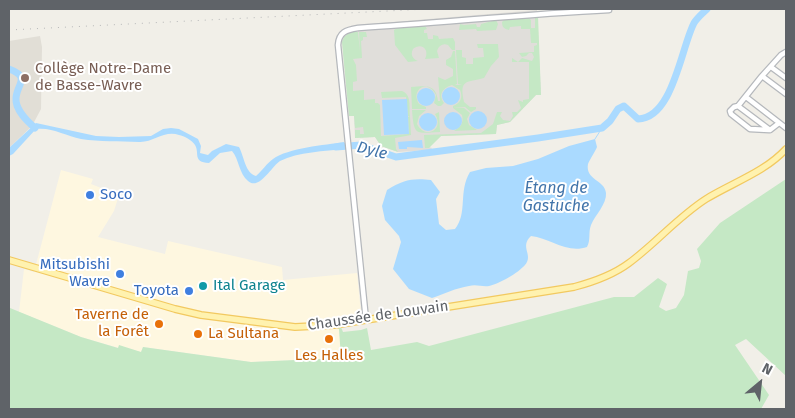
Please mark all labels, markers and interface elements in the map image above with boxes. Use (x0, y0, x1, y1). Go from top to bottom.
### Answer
place label: Collège Notre-Dame de Basse-Wavre (35, 60, 171, 95)
marker: Collège Notre-Dame de Basse-Wavre (19, 72, 31, 84)
water label: Dyle (355, 138, 389, 164)
water label: Étang de Gastuche (523, 179, 589, 217)
place label: Soco (100, 186, 133, 204)
marker: Soco (84, 189, 96, 201)
place label: Mitsubishi Wavre (40, 256, 110, 291)
marker: Mitsubishi Wavre (114, 268, 126, 280)
place label: Ital Garage (213, 277, 286, 295)
marker: Ital Garage (197, 280, 209, 292)
place label: Toyota (134, 282, 179, 300)
marker: Toyota (183, 285, 195, 297)
street label: Chaussée de Louvain (306, 297, 450, 335)
place label: Taverne de la Forêt (75, 306, 149, 341)
marker: Taverne de la Forêt (153, 318, 165, 330)
place label: La Sultana (208, 325, 279, 343)
marker: La Sultana (192, 328, 204, 340)
marker: Les Halles (323, 333, 335, 345)
place label: Les Halles (295, 347, 363, 365)
north arrow (735, 358, 785, 408)
text: N (759, 360, 775, 379)

